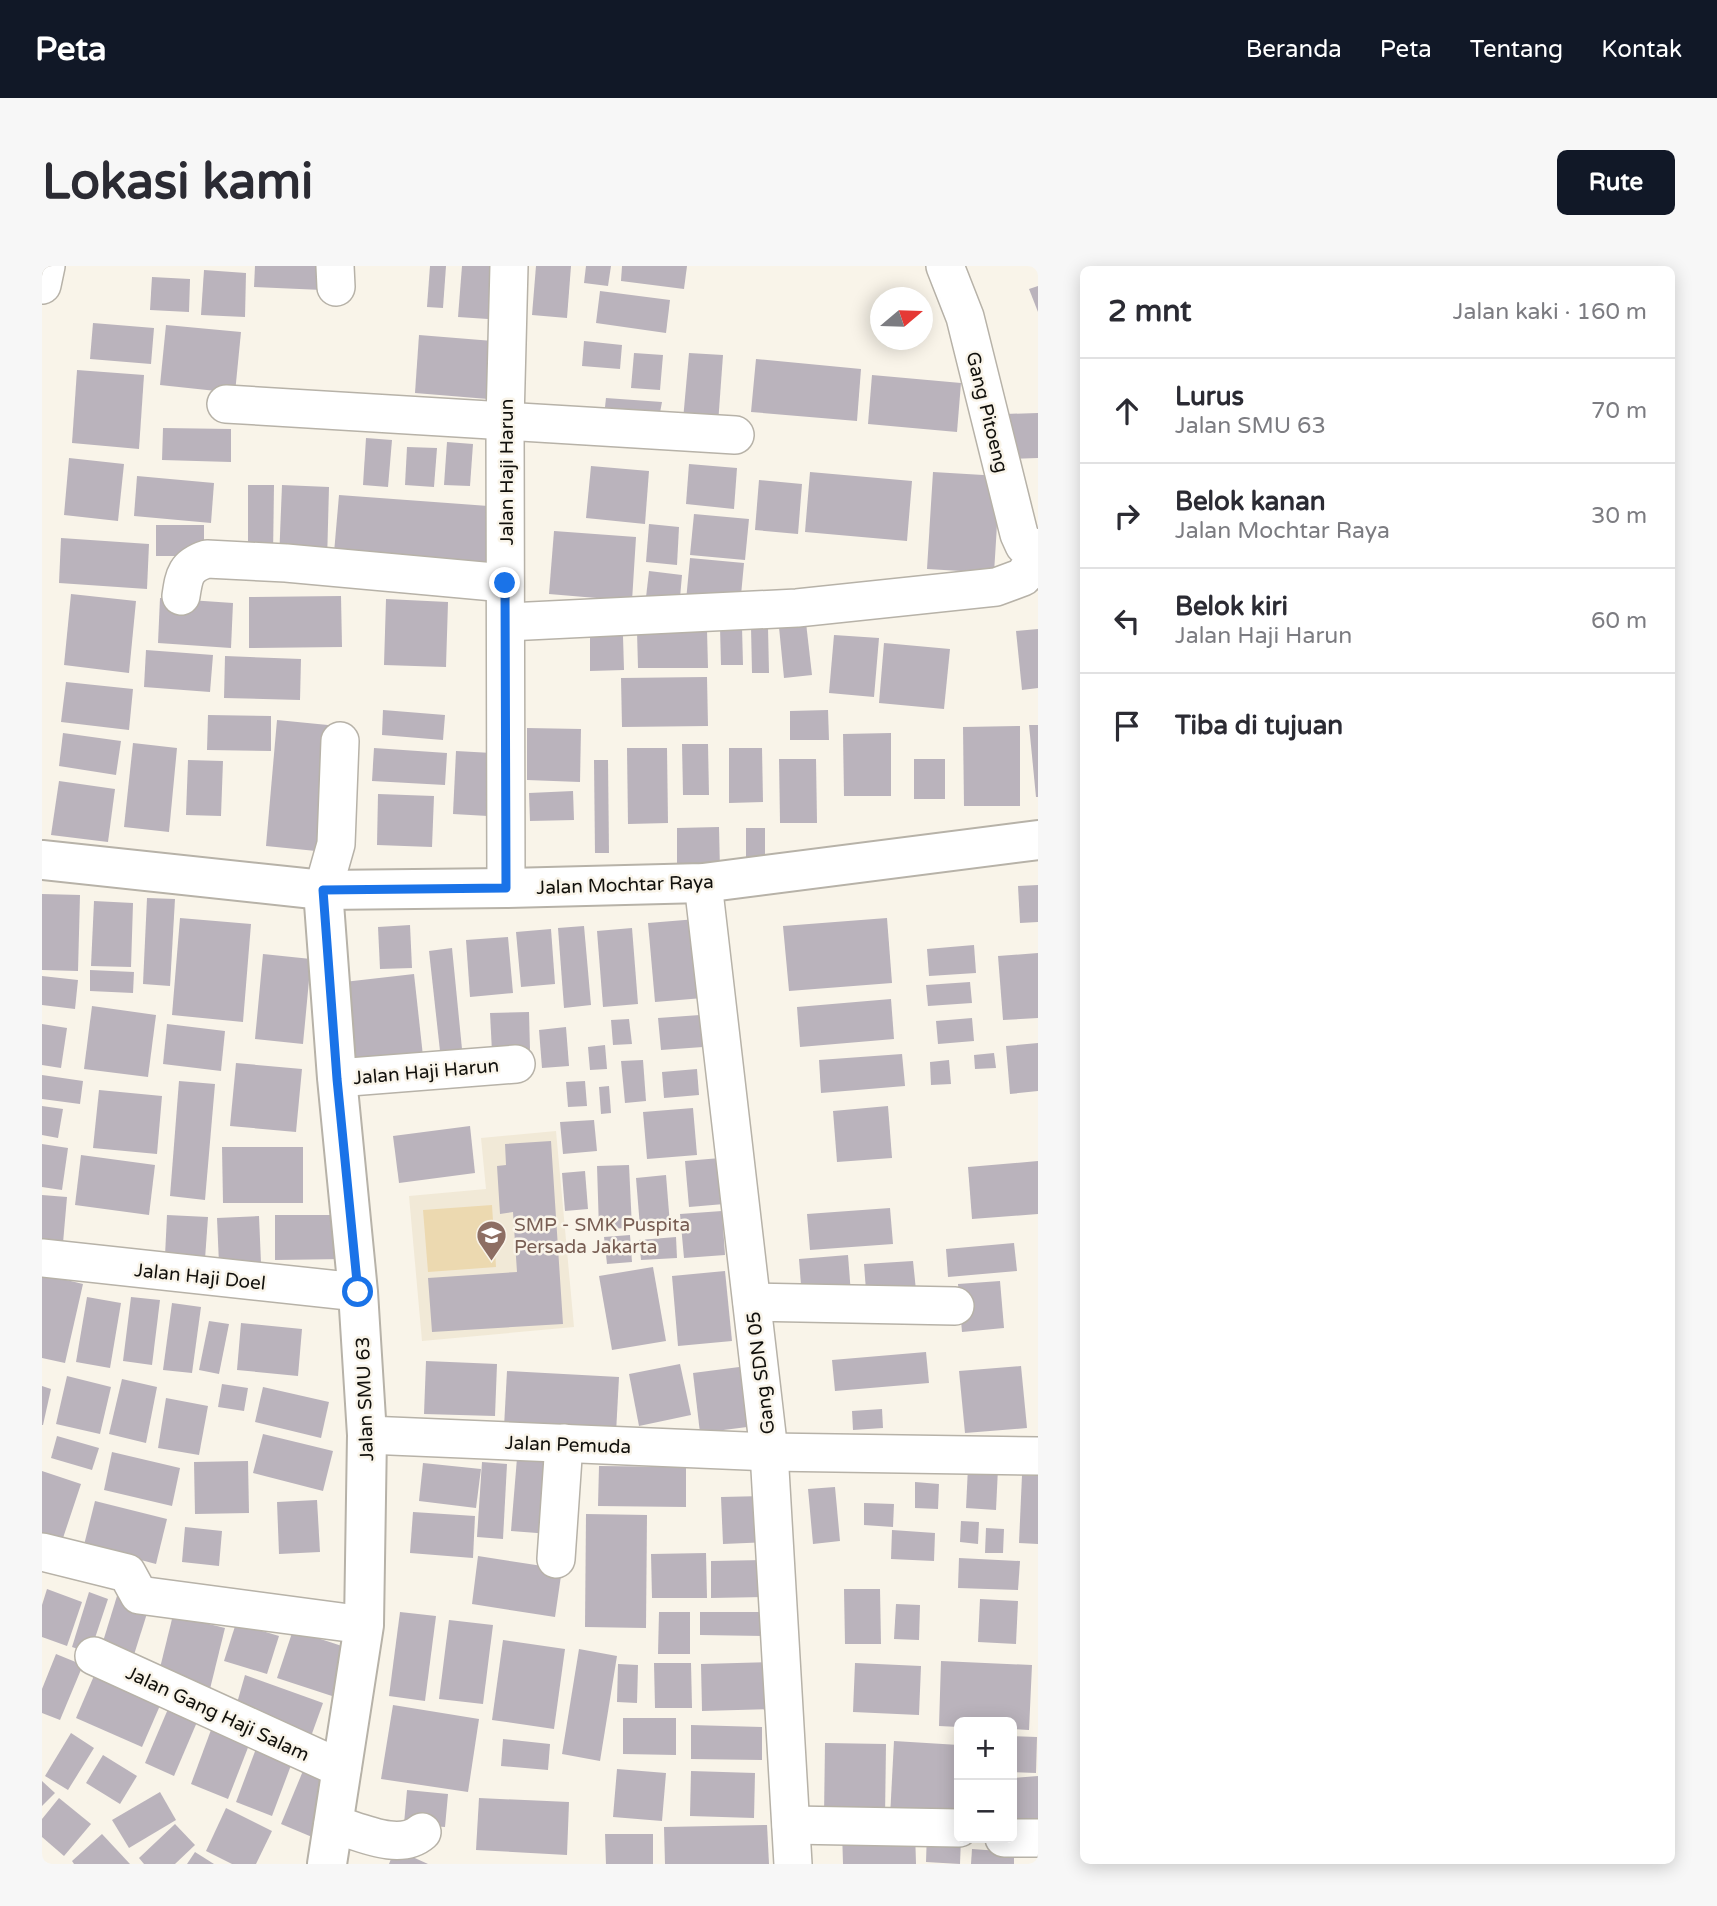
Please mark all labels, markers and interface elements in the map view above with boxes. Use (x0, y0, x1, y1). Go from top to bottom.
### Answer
text: Peta (35, 30, 107, 69)
text: Beranda (1246, 35, 1342, 64)
text: Peta (1380, 35, 1432, 64)
text: Tentang (1470, 35, 1563, 64)
text: Kontak (1601, 35, 1682, 64)
button: Rute (1557, 150, 1675, 215)
text: Lokasi kami (42, 153, 313, 212)
north arrow (870, 287, 933, 350)
text: 2 mnt (1108, 293, 1192, 330)
text: Jalan kaki · 160 m (1453, 298, 1647, 326)
street label: Gang Pitoeng (961, 349, 1013, 475)
text: Lurus (1175, 381, 1244, 412)
icon: ahead (1108, 392, 1146, 430)
text: 70 m (1591, 397, 1647, 425)
street label: Jalan Haji Harun (496, 399, 518, 545)
text: Jalan SMU 63 (1175, 412, 1326, 440)
text: Belok kanan (1175, 486, 1326, 517)
icon: right (1108, 497, 1146, 535)
text: 30 m (1591, 502, 1647, 530)
text: Jalan Mochtar Raya (1175, 517, 1390, 545)
route end (489, 567, 520, 598)
text: Belok kiri (1175, 591, 1288, 622)
icon: left (1108, 602, 1146, 640)
text: 60 m (1591, 607, 1647, 635)
text: Jalan Haji Harun (1175, 622, 1352, 650)
icon: arrive (1108, 707, 1146, 745)
text: Tiba di tujuan (1175, 710, 1343, 741)
street label: Jalan Mochtar Raya (536, 871, 714, 899)
street label: Jalan Haji Harun (352, 1055, 500, 1089)
place label: SMP - SMK Puspita Persada Jakarta (514, 1214, 690, 1258)
school or university icon: SMP - SMK Puspita Persada Jakarta (474, 1218, 508, 1262)
street label: Jalan Haji Doel (133, 1259, 267, 1295)
route start (342, 1276, 373, 1307)
street label: Gang SDN 05 (743, 1310, 779, 1436)
street label: Jalan SMU 63 (352, 1336, 378, 1462)
street label: Jalan Pemuda (504, 1432, 631, 1458)
street label: Jalan Gang Haji Salam (122, 1662, 313, 1766)
map controls (954, 1717, 1017, 1843)
button: + (954, 1717, 1017, 1780)
button: − (954, 1780, 1017, 1843)

